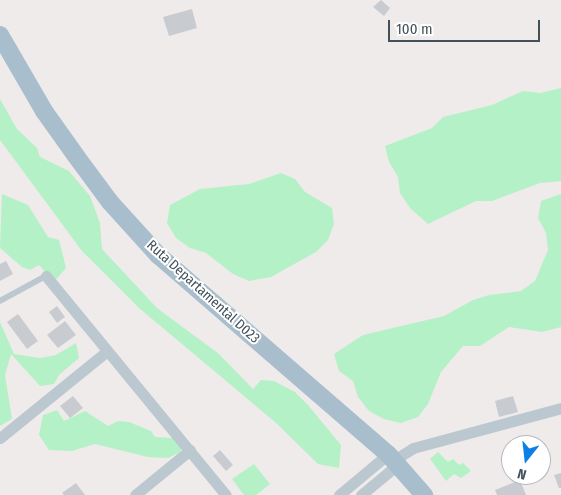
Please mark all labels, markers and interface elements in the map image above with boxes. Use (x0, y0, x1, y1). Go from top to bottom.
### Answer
scale bar (391, 10, 544, 42)
text: 100 m (396, 20, 433, 38)
street label: Ruta Departamental D023 (143, 237, 263, 347)
north arrow (501, 435, 551, 485)
text: N (516, 465, 528, 483)

